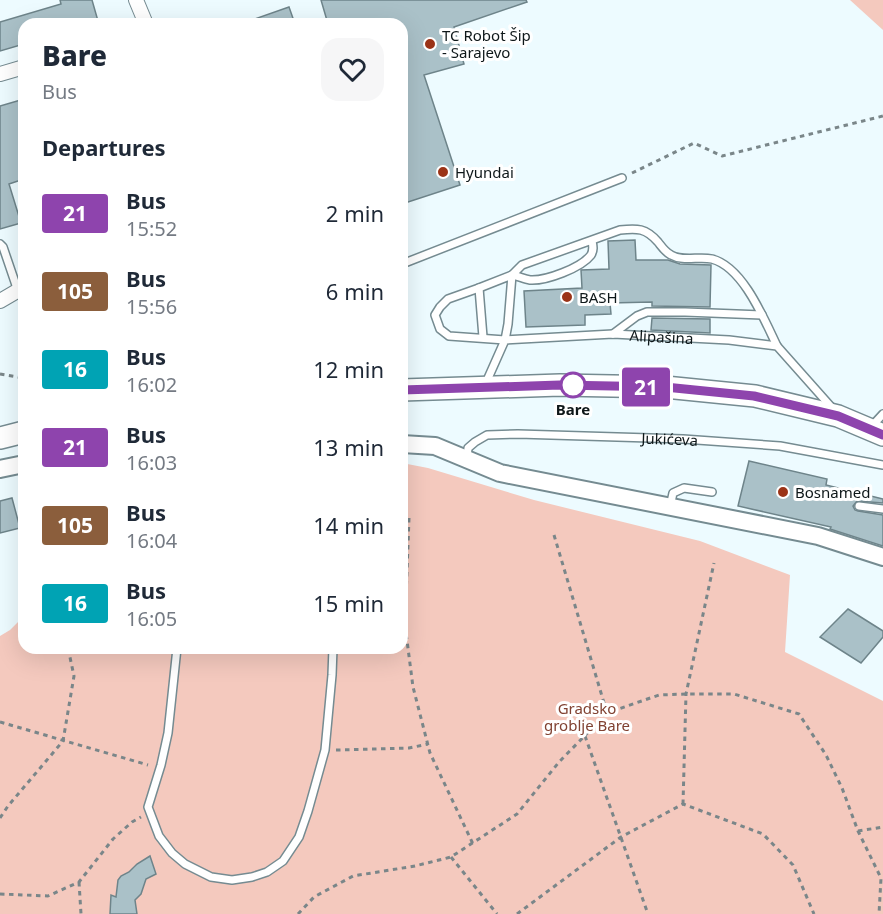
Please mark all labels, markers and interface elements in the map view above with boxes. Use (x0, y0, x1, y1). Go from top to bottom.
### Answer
place label: TC Robot Šip - Sarajevo (442, 25, 531, 62)
text: Bare (42, 36, 107, 74)
marker: TC Robot Šip - Sarajevo (423, 37, 437, 51)
button: heart (321, 38, 384, 101)
text: Bus (42, 78, 77, 105)
text: Departures (42, 132, 166, 162)
place label: Hyundai (455, 162, 514, 182)
marker: Hyundai (436, 165, 450, 179)
text: Bus (126, 185, 166, 215)
text: 2 min (326, 198, 384, 228)
text: 21 (63, 199, 87, 227)
text: 15:52 (126, 215, 177, 242)
text: Bus (126, 263, 166, 293)
text: 6 min (326, 276, 384, 306)
text: 105 (57, 277, 93, 305)
place label: BASH (579, 287, 618, 307)
marker: BASH (560, 290, 574, 304)
text: 15:56 (126, 293, 177, 320)
street label: Alipašina (629, 325, 694, 348)
text: Bus (126, 341, 166, 371)
text: 12 min (313, 354, 384, 384)
text: 16 (63, 355, 87, 383)
line badge: 21 (619, 368, 673, 406)
text: 16:02 (126, 371, 177, 398)
marker: Bare (560, 372, 586, 398)
text: 21 (634, 373, 658, 401)
place label: Bare (556, 399, 590, 419)
text: Bus (126, 419, 166, 449)
street label: Jukićeva (639, 428, 699, 450)
text: 13 min (313, 432, 384, 462)
text: 21 (63, 433, 87, 461)
text: 16:03 (126, 449, 177, 476)
place label: Bosnamed (795, 482, 870, 502)
marker: Bosnamed (776, 485, 790, 499)
text: Bus (126, 497, 166, 527)
text: 14 min (313, 510, 384, 540)
text: 105 (57, 511, 93, 539)
text: 16:04 (126, 527, 177, 554)
text: Bus (126, 575, 166, 605)
text: 15 min (313, 588, 384, 618)
text: 16 (63, 589, 87, 617)
text: 16:05 (126, 605, 177, 632)
park label: Gradsko groblje Bare (544, 698, 630, 735)

